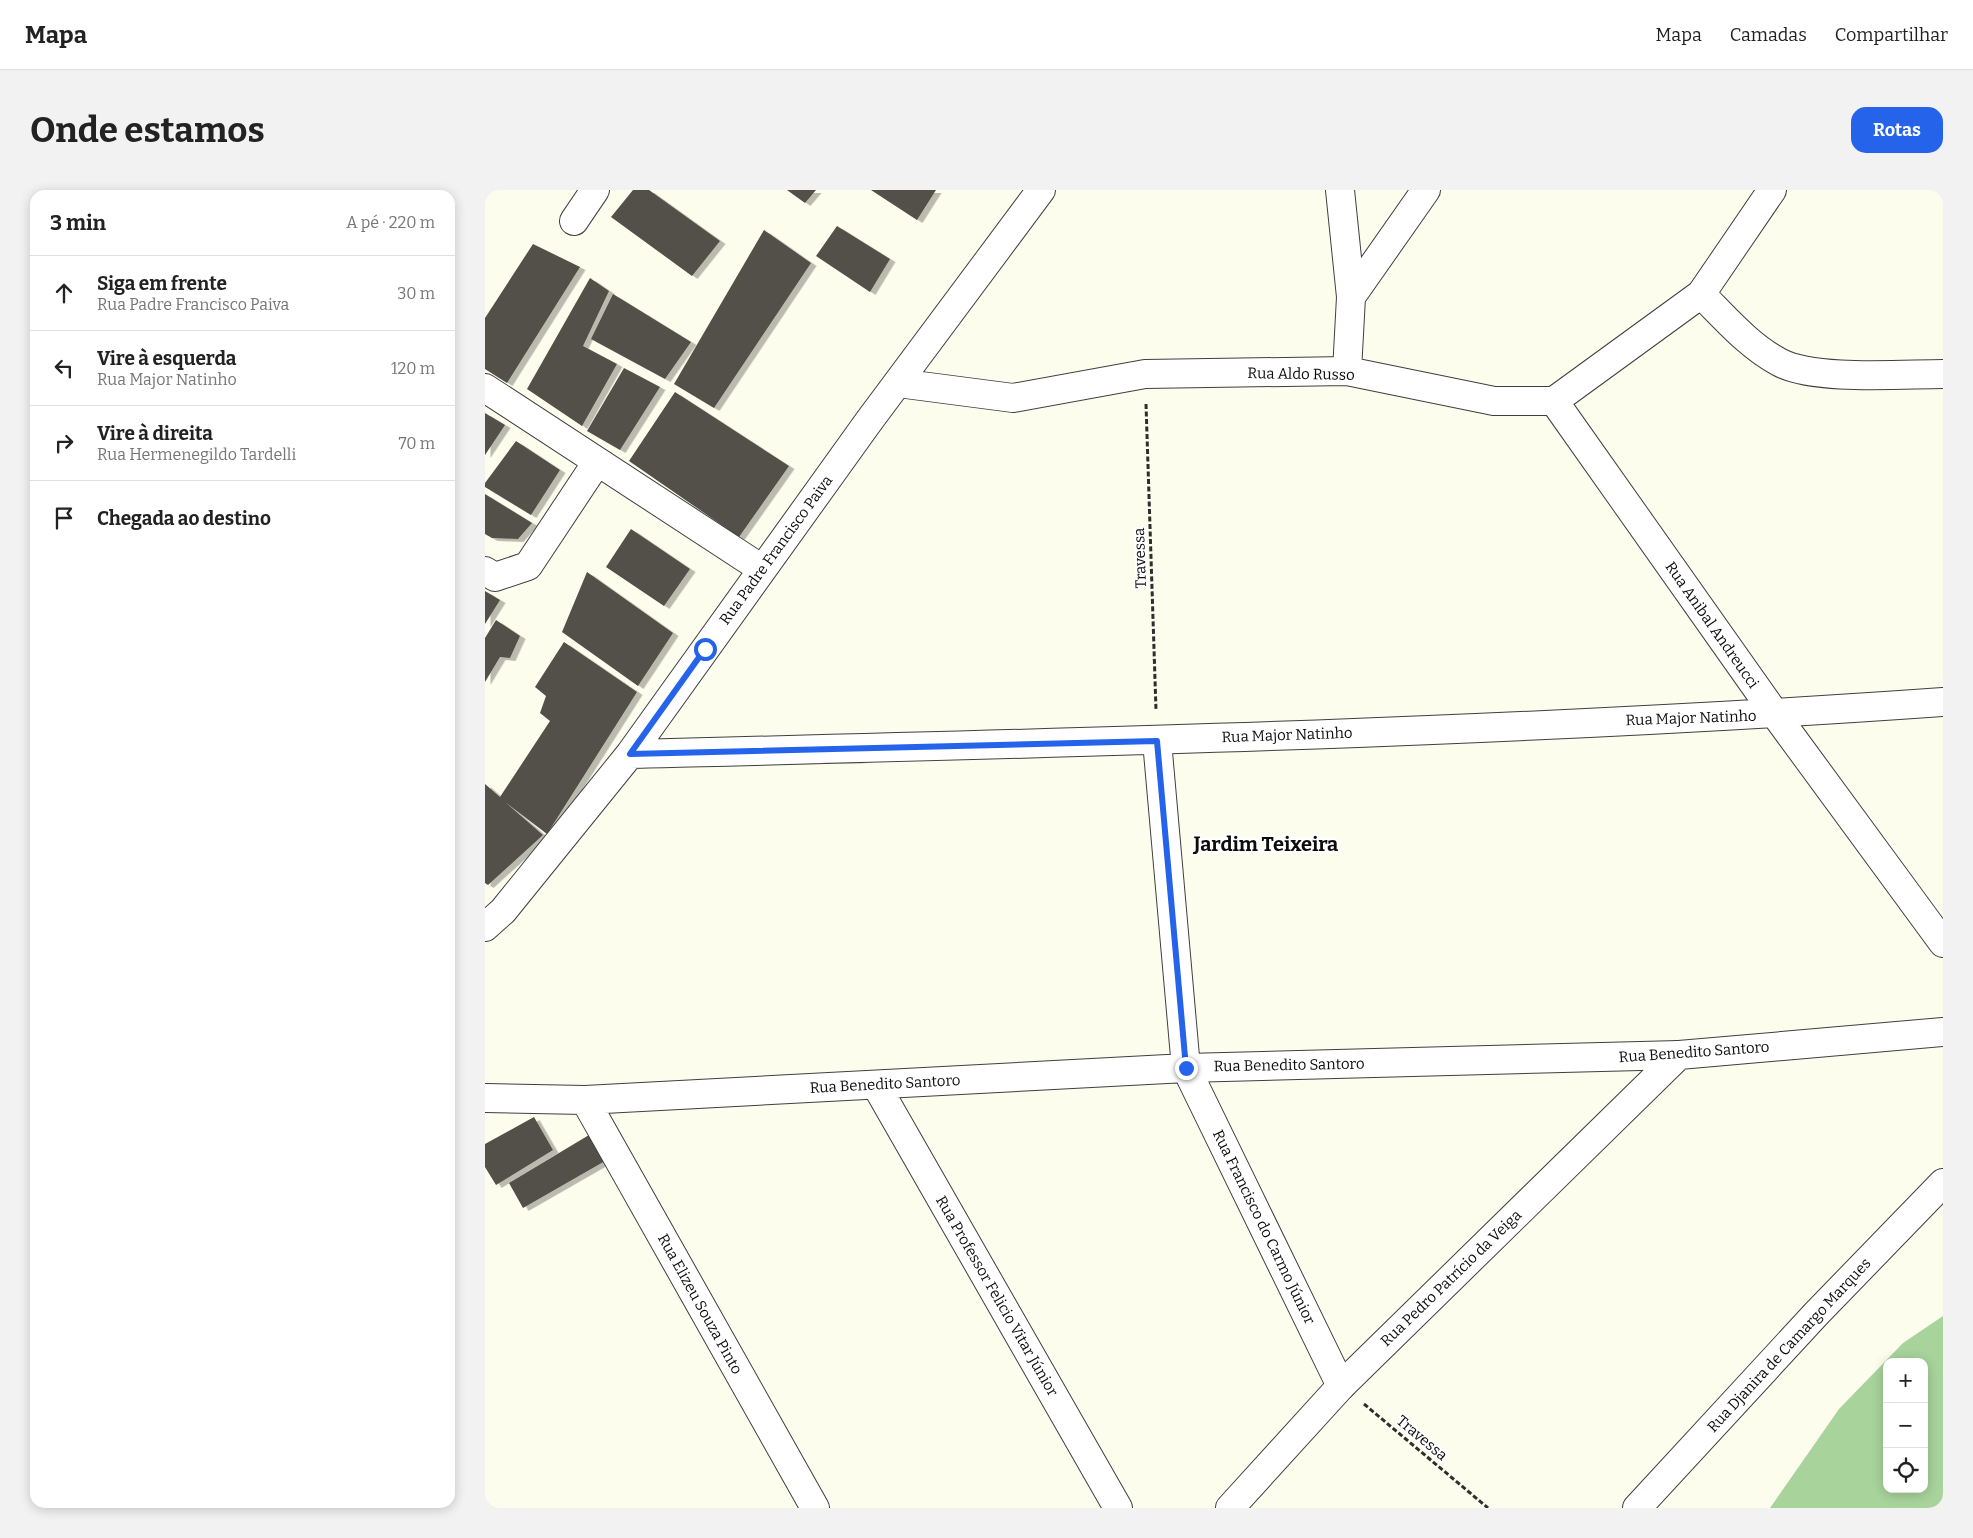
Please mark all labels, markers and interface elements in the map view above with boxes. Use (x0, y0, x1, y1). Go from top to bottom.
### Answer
text: Mapa (25, 21, 87, 49)
text: Mapa (1656, 24, 1702, 46)
text: Camadas (1730, 24, 1807, 46)
text: Compartilhar (1835, 24, 1948, 46)
button: Rotas (1851, 107, 1943, 153)
text: Onde estamos (30, 109, 265, 151)
text: 3 min (50, 210, 106, 236)
text: A pé · 220 m (346, 213, 435, 232)
text: Siga em frente (97, 272, 227, 295)
icon: ahead (50, 279, 78, 307)
text: 30 m (397, 284, 435, 303)
text: Rua Padre Francisco Paiva (97, 295, 289, 314)
text: Vire à esquerda (97, 347, 236, 370)
icon: left (50, 354, 78, 382)
text: 120 m (391, 359, 435, 378)
street label: Rua Aldo Russo (1247, 364, 1355, 384)
text: Rua Major Natinho (97, 370, 237, 389)
text: Vire à direita (97, 422, 213, 445)
icon: right (50, 429, 78, 457)
text: 70 m (399, 434, 435, 453)
text: Rua Hermenegildo Tardelli (97, 445, 296, 464)
street label: Rua Padre Francisco Paiva (716, 472, 836, 628)
icon: arrive (50, 504, 78, 532)
text: Chegada ao destino (97, 507, 271, 530)
street label: Travessa (1130, 527, 1150, 589)
street label: Rua Anibal Andreucci (1661, 558, 1763, 692)
route start (694, 638, 717, 661)
street label: Rua Major Natinho (1625, 707, 1757, 729)
street label: Rua Major Natinho (1221, 724, 1353, 746)
district label: Jardim Teixeira (1193, 832, 1338, 856)
street label: Rua Benedito Santoro (1618, 1038, 1770, 1066)
street label: Rua Benedito Santoro (1213, 1055, 1365, 1075)
route end (1175, 1057, 1198, 1080)
street label: Rua Benedito Santoro (809, 1071, 961, 1097)
street label: Rua Francisco do Carmo Júnior (1209, 1127, 1319, 1327)
street label: Rua Professor Felicio Vitar Júnior (932, 1193, 1062, 1400)
street label: Rua Pedro Patrício da Veiga (1377, 1206, 1525, 1350)
street label: Rua Elizeu Souza Pinto (654, 1231, 746, 1377)
street label: Rua Djanira de Camargo Marques (1703, 1254, 1875, 1436)
map controls (1883, 1358, 1928, 1493)
button: + (1883, 1358, 1928, 1403)
button: − (1883, 1403, 1928, 1448)
street label: Travessa (1393, 1412, 1451, 1464)
button: locate (1883, 1448, 1928, 1493)

